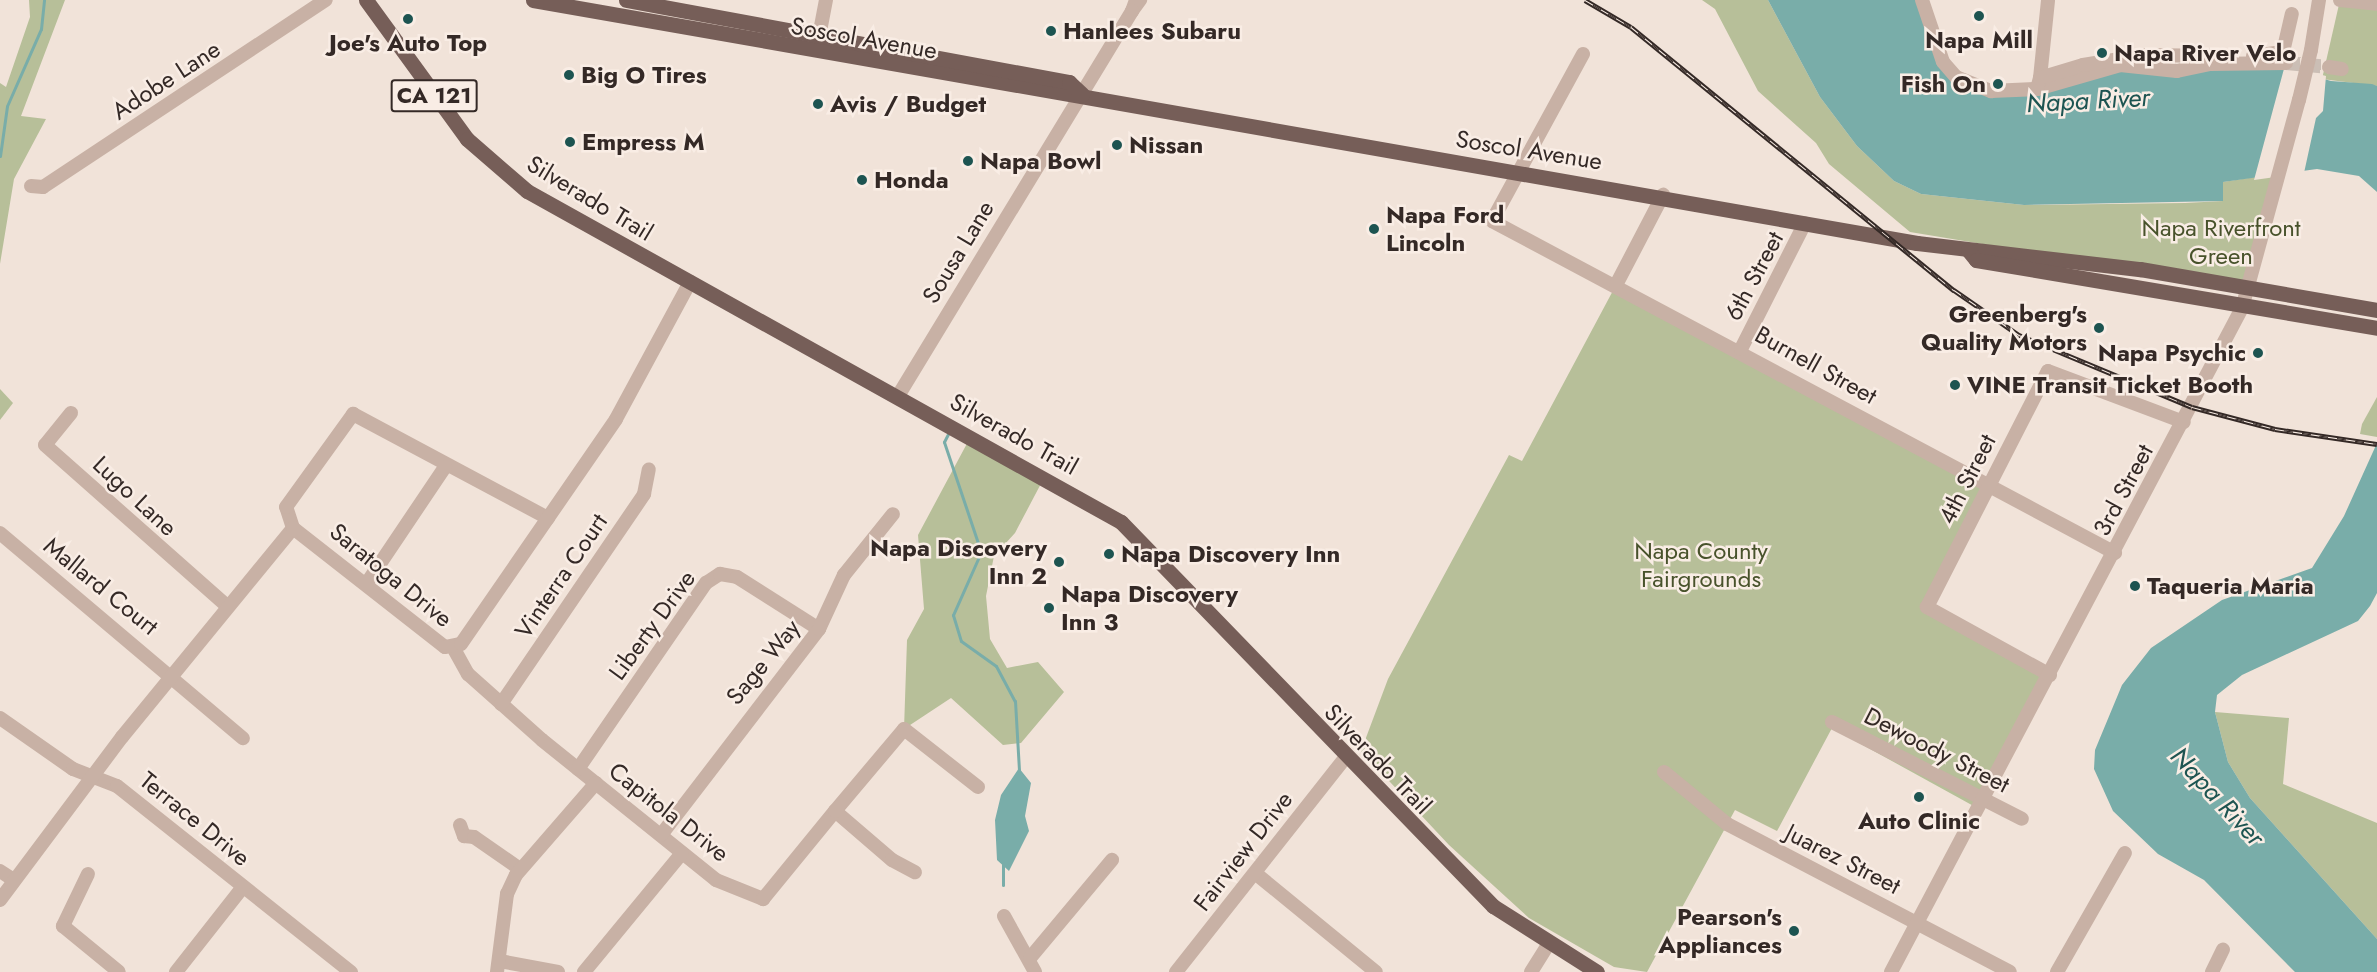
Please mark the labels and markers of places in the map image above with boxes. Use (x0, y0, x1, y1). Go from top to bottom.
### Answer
marker: Napa Mill (1972, 9, 1986, 23)
marker: Joe's Auto Top (401, 12, 415, 26)
place label: Hanlees Subaru (1063, 17, 1241, 45)
marker: Hanlees Subaru (1044, 24, 1058, 38)
place label: Napa Mill (1925, 26, 2033, 54)
place label: Joe's Auto Top (329, 29, 487, 57)
place label: Napa River Velo (2114, 39, 2296, 67)
marker: Napa River Velo (2095, 46, 2109, 60)
place label: Big O Tires (581, 61, 707, 89)
marker: Big O Tires (562, 68, 576, 82)
place label: Fish On (1901, 70, 1986, 98)
marker: Fish On (1991, 77, 2005, 91)
place label: Avis / Budget (830, 90, 986, 118)
marker: Avis / Budget (811, 97, 825, 111)
place label: Empress M (582, 128, 705, 156)
place label: Nissan (1129, 131, 1203, 159)
marker: Empress M (563, 135, 577, 149)
marker: Nissan (1110, 138, 1124, 152)
place label: Napa Bowl (980, 147, 1101, 175)
marker: Napa Bowl (961, 154, 975, 168)
place label: Honda (874, 166, 949, 194)
marker: Honda (855, 173, 869, 187)
place label: Napa Ford Lincoln (1386, 201, 1504, 257)
marker: Napa Ford Lincoln (1367, 222, 1381, 236)
place label: Greenberg's Quality Motors (1921, 300, 2087, 356)
marker: Greenberg's Quality Motors (2092, 321, 2106, 335)
place label: Napa Psychic (2098, 339, 2246, 367)
marker: Napa Psychic (2251, 346, 2265, 360)
place label: VINE Transit Ticket Booth (1967, 371, 2253, 399)
marker: VINE Transit Ticket Booth (1948, 378, 1962, 392)
place label: Napa Discovery Inn 2 (870, 534, 1047, 590)
place label: Napa Discovery Inn (1121, 540, 1340, 568)
marker: Napa Discovery Inn (1102, 547, 1116, 561)
marker: Napa Discovery Inn 2 (1052, 555, 1066, 569)
place label: Taqueria Maria (2147, 572, 2314, 600)
marker: Taqueria Maria (2128, 579, 2142, 593)
place label: Napa Discovery Inn 3 (1061, 580, 1238, 636)
marker: Napa Discovery Inn 3 (1042, 601, 1056, 615)
marker: Auto Clinic (1912, 790, 1926, 804)
place label: Auto Clinic (1858, 807, 1980, 835)
place label: Pearson's Appliances (1658, 903, 1782, 959)
marker: Pearson's Appliances (1787, 924, 1801, 938)

